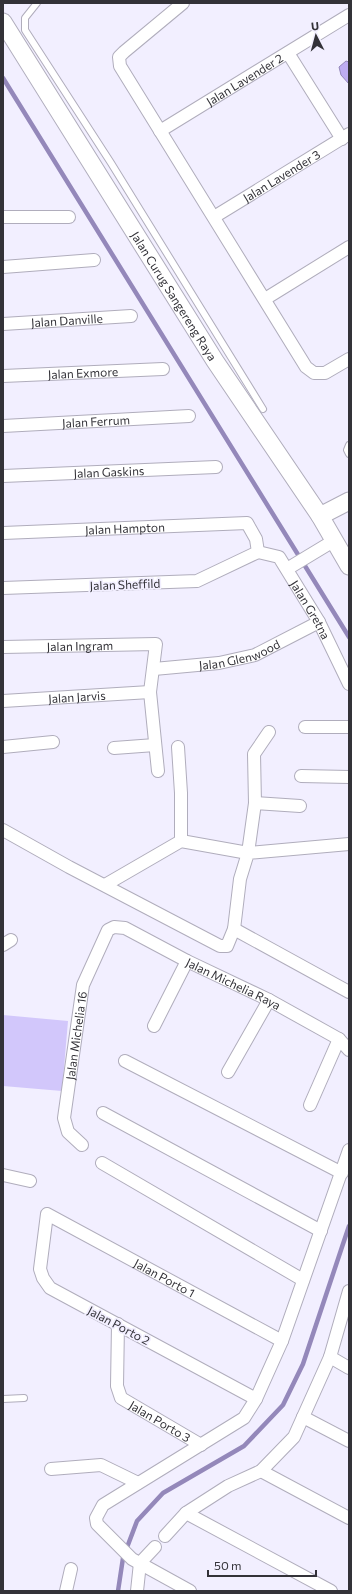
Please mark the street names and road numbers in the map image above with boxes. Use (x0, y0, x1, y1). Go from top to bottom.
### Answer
street label: Jalan Lavender 2 (203, 50, 286, 109)
street label: Jalan Lavender 3 (240, 147, 322, 205)
street label: Jalan Curug Sangereng Raya (128, 229, 220, 363)
street label: Jalan Danville (31, 311, 103, 330)
street label: Jalan Exmore (47, 364, 118, 382)
street label: Jalan Ferrum (62, 412, 130, 431)
street label: Jalan Gaskins (73, 463, 145, 481)
street label: Jalan Hampton (85, 519, 165, 538)
street label: Jalan Sheffild (89, 576, 161, 593)
street label: Jalan Gretna (287, 578, 333, 641)
street label: Jalan Glenwood (198, 636, 282, 673)
street label: Jalan Ingram (47, 638, 113, 654)
street label: Jalan Jarvis (48, 688, 106, 706)
street label: Jalan Michelia Raya (183, 955, 283, 1012)
street label: Jalan Michelia 16 (63, 990, 89, 1081)
street label: Jalan Porto 1 (131, 1256, 198, 1300)
street label: Jalan Porto 2 (85, 1303, 153, 1348)
street label: Jalan Porto 3 (126, 1398, 193, 1445)

